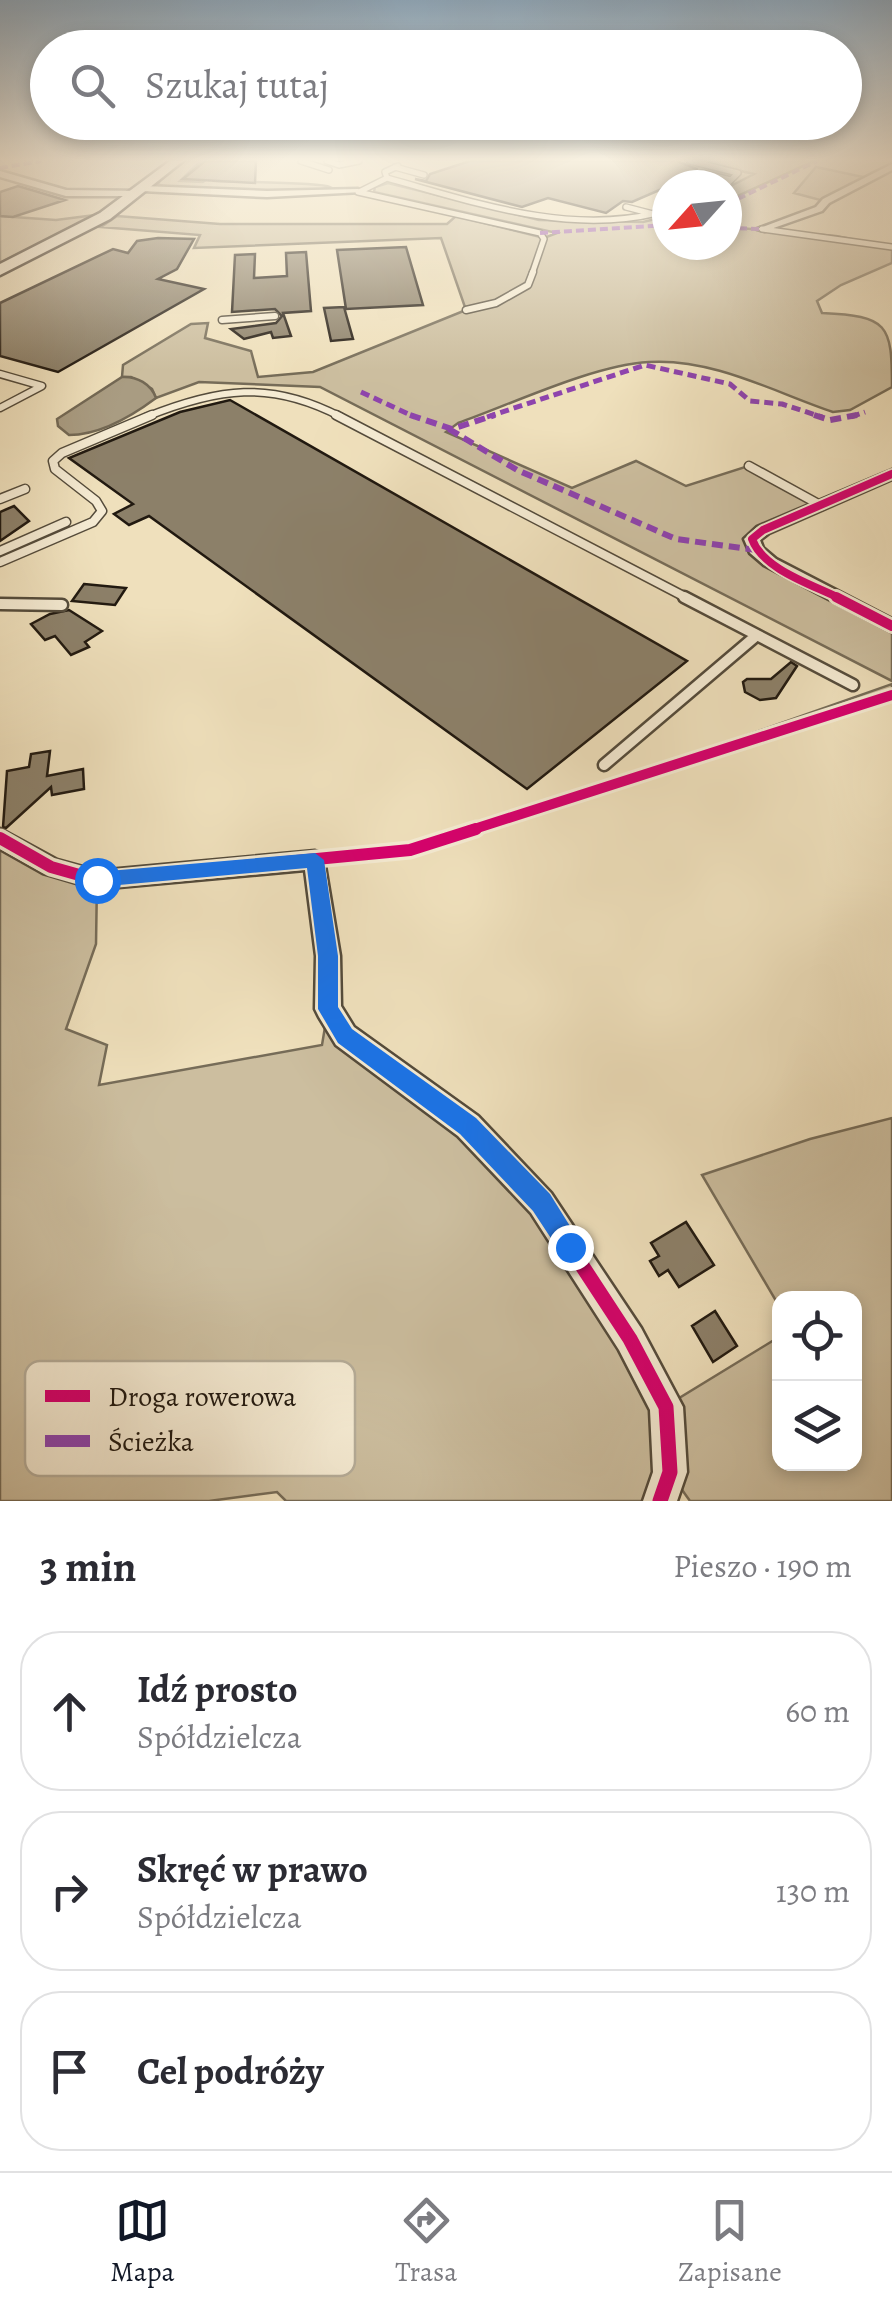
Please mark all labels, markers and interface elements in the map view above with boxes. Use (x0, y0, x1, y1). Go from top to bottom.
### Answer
search box (30, 30, 862, 140)
icon: search (65, 58, 120, 113)
text: Szukaj tutaj (145, 59, 329, 111)
north arrow (652, 170, 742, 260)
route start (75, 858, 121, 904)
route end (548, 1225, 594, 1271)
map controls (772, 1291, 862, 1471)
button: locate (772, 1291, 862, 1381)
legend (25, 1361, 355, 1476)
text: Droga rowerowa (108, 1378, 296, 1416)
button: layers (772, 1381, 862, 1471)
text: Ścieżka (108, 1423, 194, 1461)
text: 3 min (40, 1538, 136, 1595)
text: Pieszo · 190 m (673, 1544, 852, 1588)
text: Idź prosto (137, 1663, 298, 1715)
icon: ahead (42, 1684, 97, 1739)
text: 60 m (785, 1689, 850, 1733)
text: Spółdzielcza (137, 1715, 302, 1759)
text: Skręć w prawo (137, 1843, 368, 1895)
icon: right (42, 1864, 97, 1919)
text: 130 m (776, 1869, 850, 1913)
text: Spółdzielcza (137, 1895, 302, 1939)
icon: arrive (42, 2044, 97, 2099)
text: Cel podróży (137, 2045, 324, 2097)
tab: Mapa (110, 2193, 175, 2291)
tab: Trasa (395, 2193, 457, 2291)
tab: Zapisane (678, 2193, 782, 2291)

